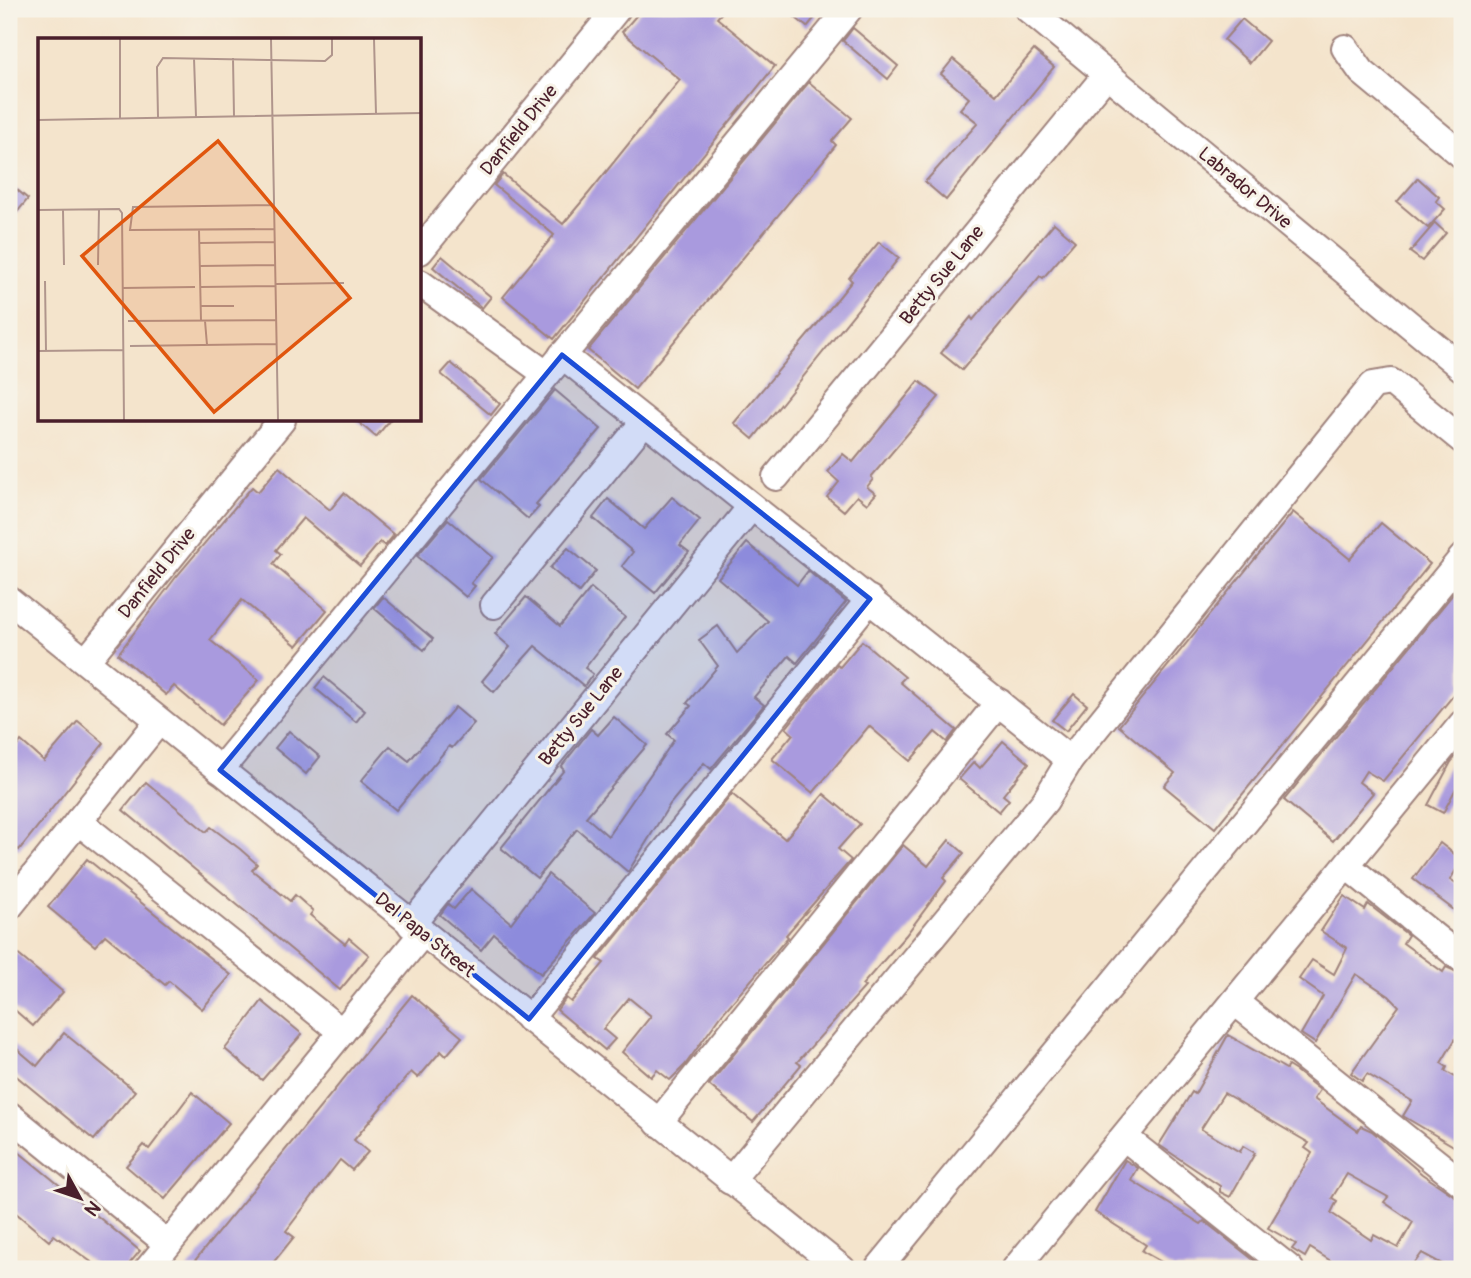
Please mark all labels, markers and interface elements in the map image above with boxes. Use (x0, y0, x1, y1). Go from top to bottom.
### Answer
inset map (38, 38, 422, 422)
street label: Danfield Drive (475, 79, 563, 180)
street label: Labrador Drive (1193, 142, 1297, 235)
street label: Betty Sue Lane (895, 220, 990, 330)
street label: Danfield Drive (113, 522, 201, 623)
street label: Betty Sue Lane (534, 661, 629, 771)
street label: Del Papa Street (370, 887, 480, 983)
north arrow (46, 1162, 116, 1232)
text: N (79, 1196, 106, 1221)

